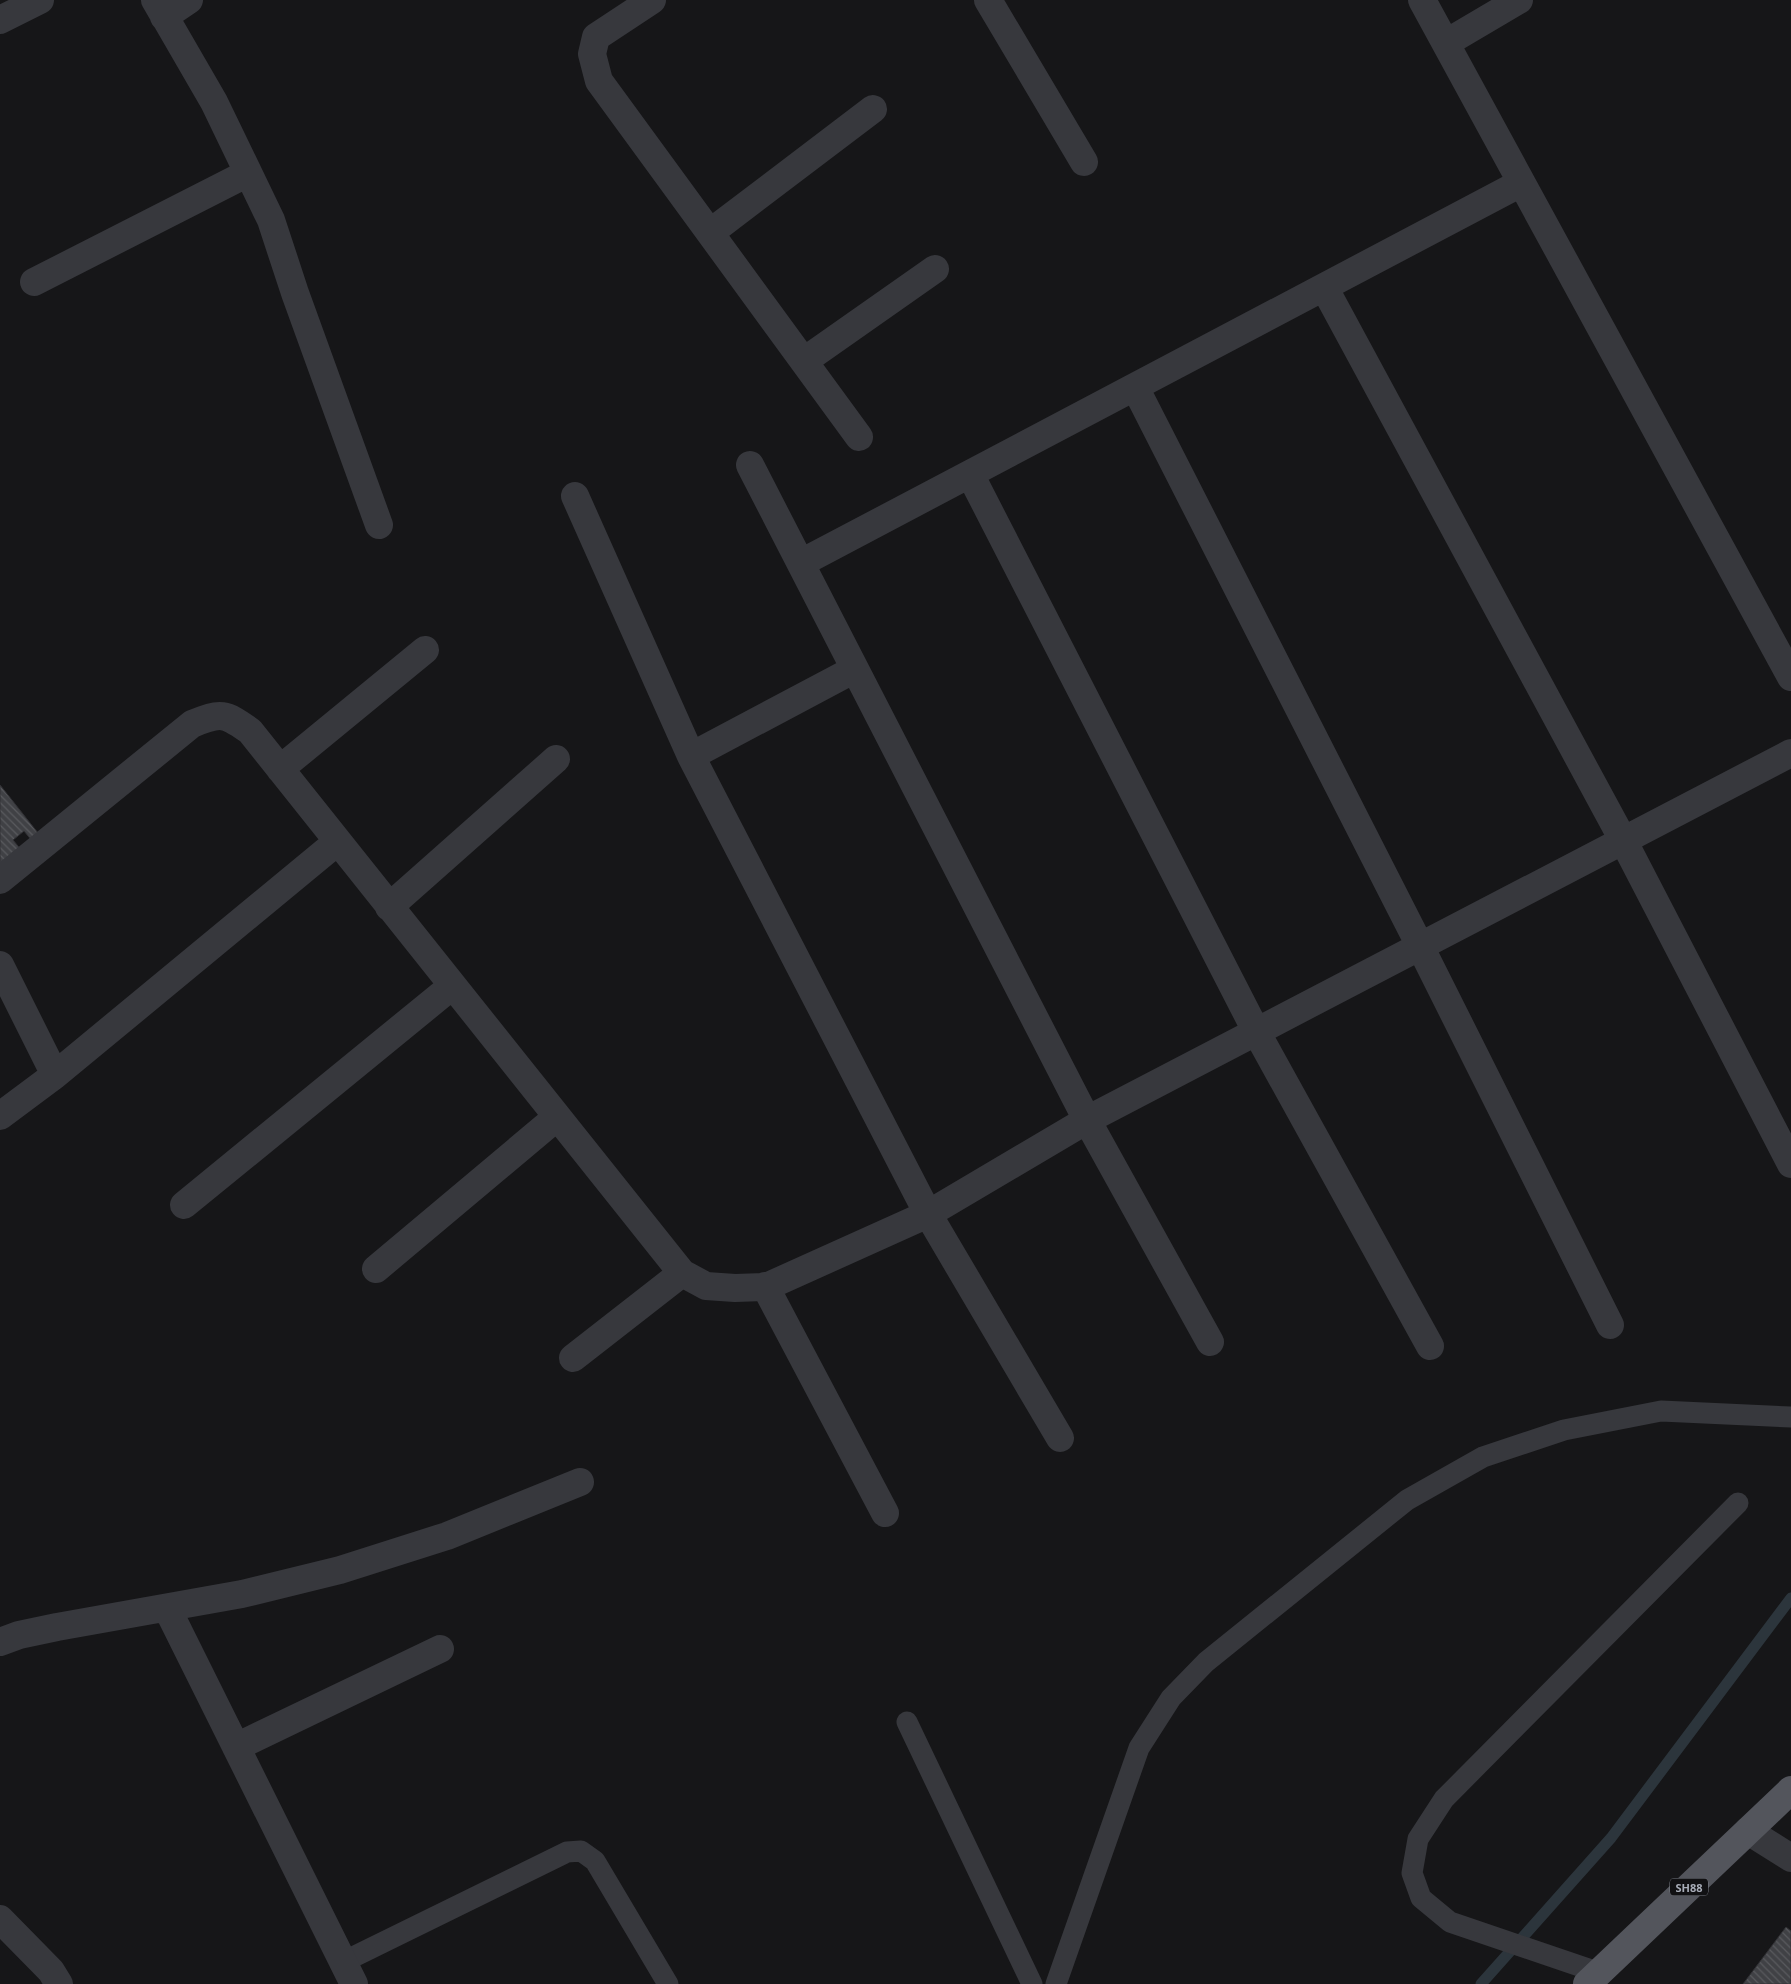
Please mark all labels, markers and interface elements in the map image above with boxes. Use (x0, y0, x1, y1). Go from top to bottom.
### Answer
road number: SH88 (1670, 1878, 1708, 1895)

